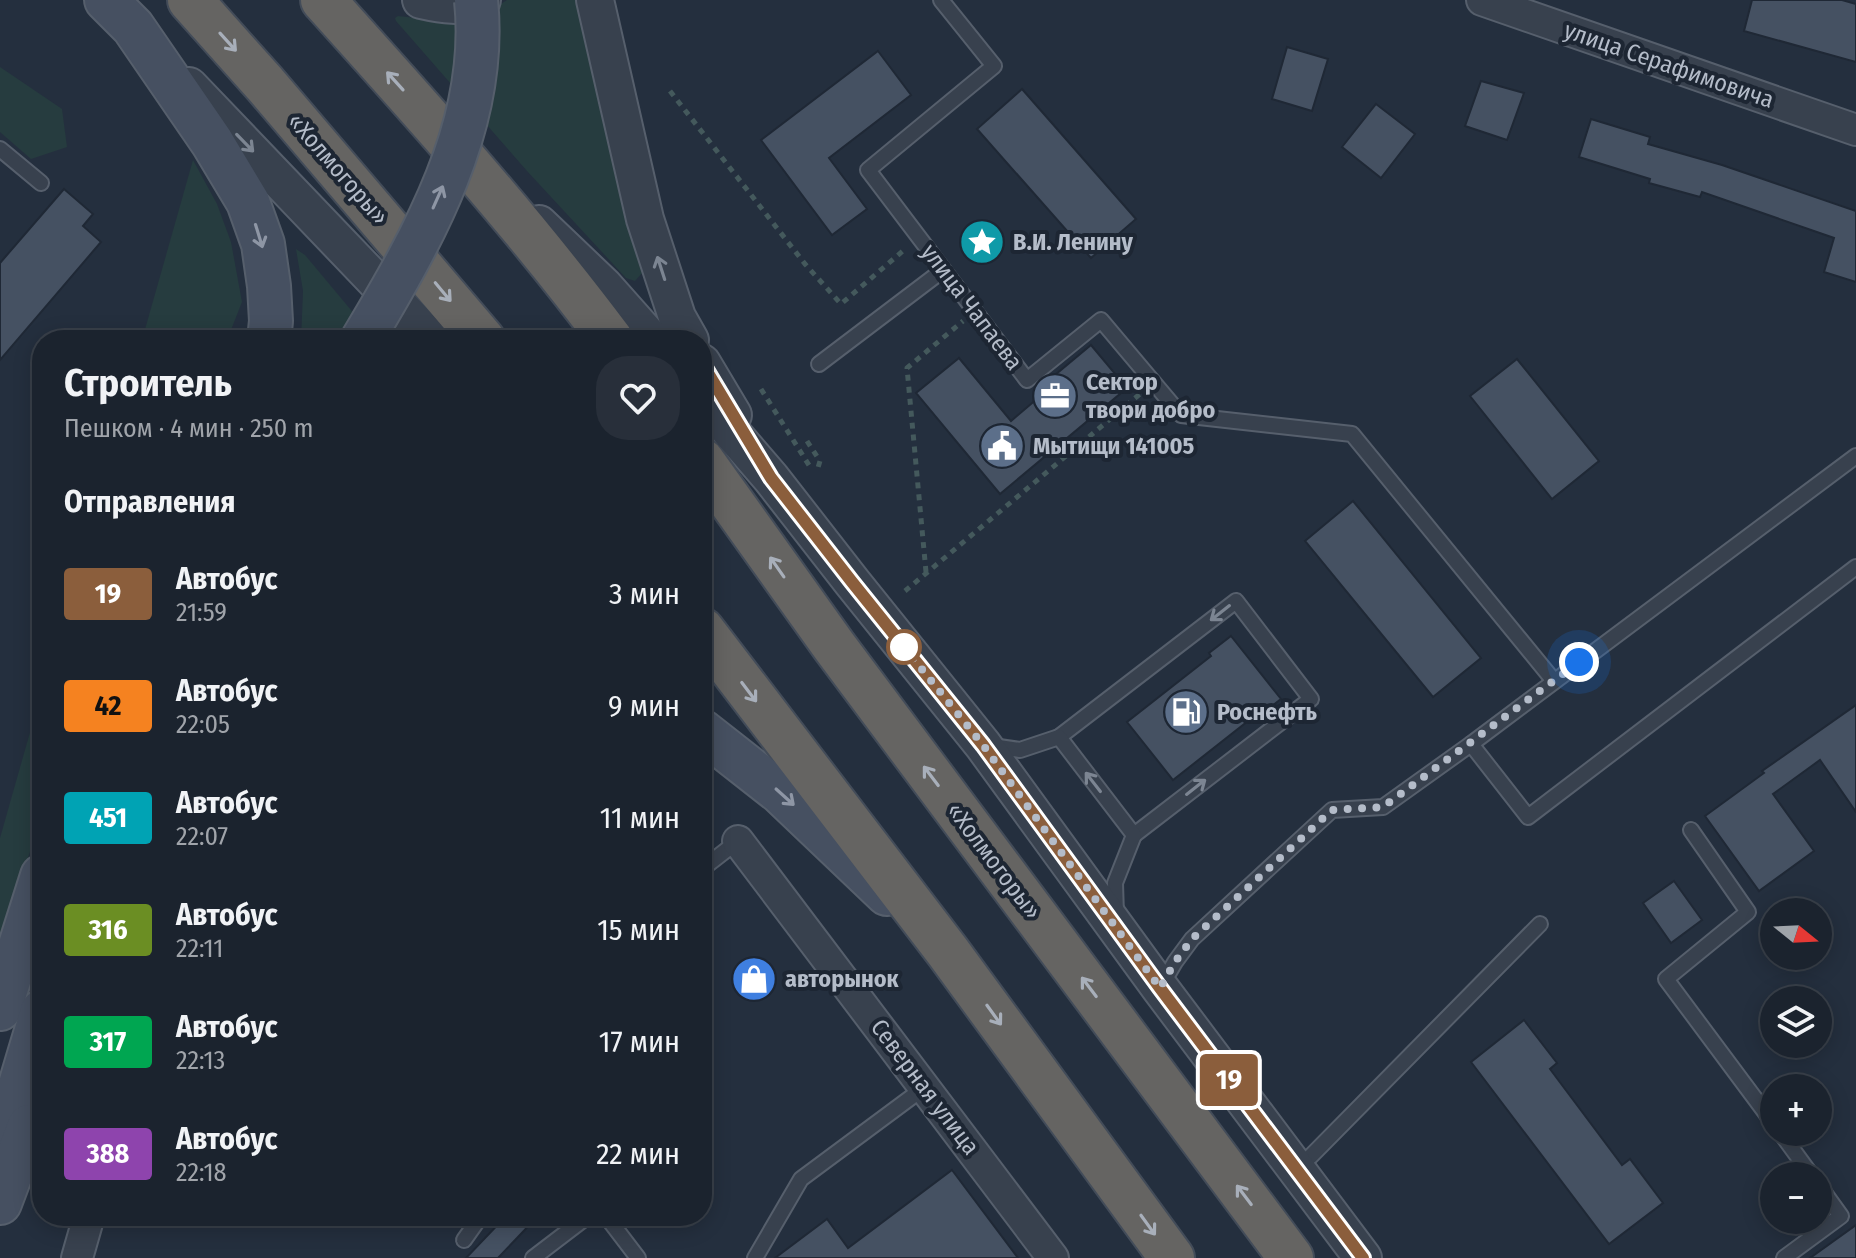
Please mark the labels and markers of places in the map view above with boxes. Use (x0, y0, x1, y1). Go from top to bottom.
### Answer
place icon: В.И. Ленину (958, 218, 1006, 266)
place label: В.И. Ленину (1013, 228, 1133, 256)
place label: Сектор твори добро (1086, 368, 1215, 424)
office icon: Сектор твори добро (1031, 372, 1079, 420)
public building icon: Мытищи 141005 (978, 422, 1026, 470)
place label: Мытищи 141005 (1033, 432, 1195, 460)
unlabelled marker (887, 630, 921, 664)
fuel station icon: Роснефть (1162, 688, 1210, 736)
place label: Роснефть (1217, 698, 1318, 726)
shop icon: авторынок (730, 955, 778, 1003)
place label: авторынок (785, 965, 899, 993)

